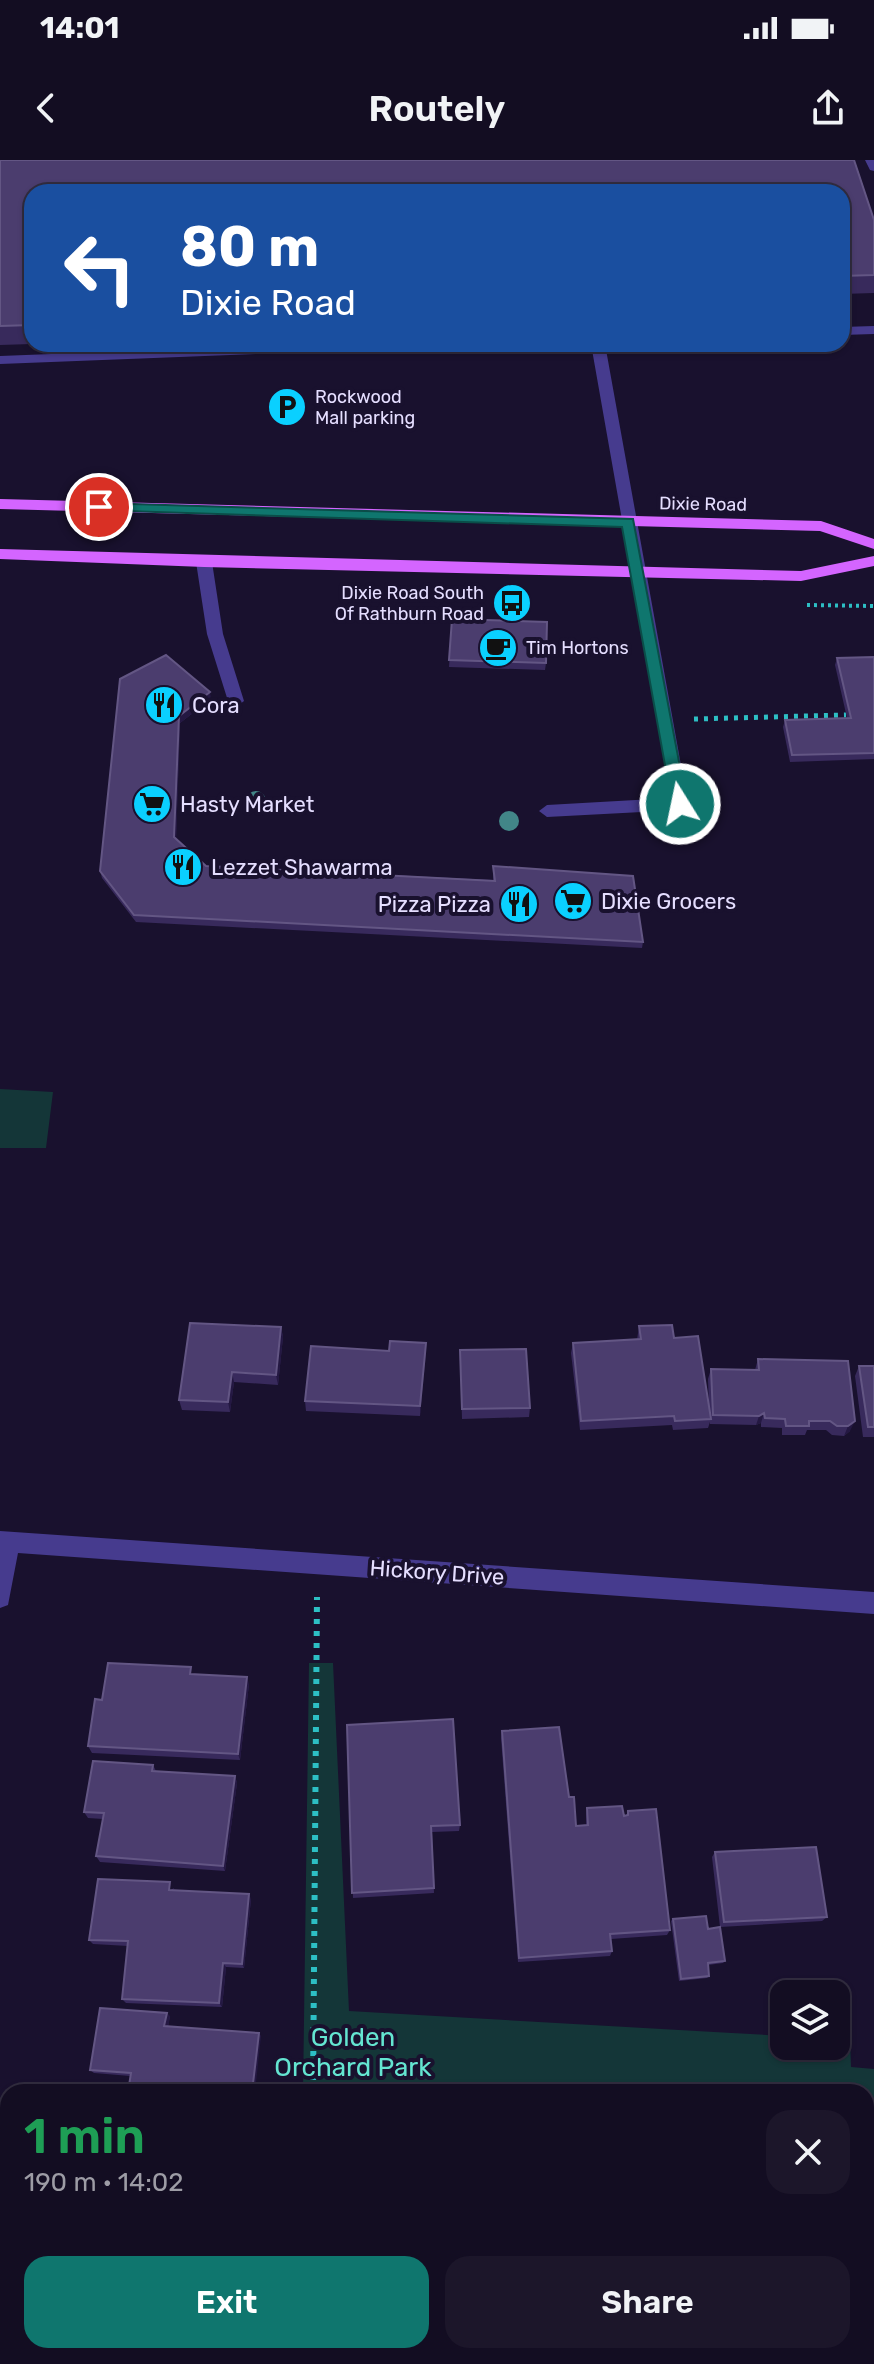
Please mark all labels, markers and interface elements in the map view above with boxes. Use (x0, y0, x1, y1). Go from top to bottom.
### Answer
text: 14:01 (40, 10, 119, 46)
icon: back (24, 86, 68, 130)
icon: share (806, 86, 850, 130)
text: Routely (369, 87, 505, 130)
text: 80 m (180, 214, 319, 280)
icon: left (48, 216, 152, 320)
text: Dixie Road (180, 281, 356, 324)
parking icon: Rockwood Mall parking (266, 386, 308, 428)
place label: Rockwood Mall parking (315, 386, 415, 429)
pin (65, 473, 133, 541)
icon: arrive (77, 485, 121, 529)
street label: Dixie Road (659, 492, 747, 516)
place label: Dixie Road South Of Rathburn Road (335, 582, 484, 625)
bus stop icon: Dixie Road South Of Rathburn Road (491, 582, 533, 624)
cafe icon: Tim Hortons (477, 627, 519, 669)
place label: Tim Hortons (526, 637, 629, 659)
restaurant icon: Cora (143, 684, 185, 726)
place label: Cora (192, 692, 240, 719)
position arrow (638, 762, 722, 846)
supermarket icon: Hasty Market (131, 783, 173, 825)
place label: Hasty Market (180, 791, 315, 818)
restaurant icon: Lezzet Shawarma (162, 846, 204, 888)
place label: Lezzet Shawarma (211, 854, 393, 881)
supermarket icon: Dixie Grocers (552, 880, 594, 922)
restaurant icon: Pizza Pizza (498, 883, 540, 925)
place label: Dixie Grocers (601, 888, 736, 915)
place label: Pizza Pizza (378, 891, 491, 918)
street label: Hickory Drive (369, 1554, 505, 1591)
map controls (770, 1980, 850, 2060)
button: layers (770, 1980, 850, 2060)
park label: Golden Orchard Park (274, 2022, 432, 2083)
text: 1 min (24, 2108, 145, 2165)
button: close (766, 2110, 850, 2194)
text: 190 m · 14:02 (24, 2167, 184, 2198)
button: Exit (24, 2256, 429, 2348)
button: Share (445, 2256, 850, 2348)

